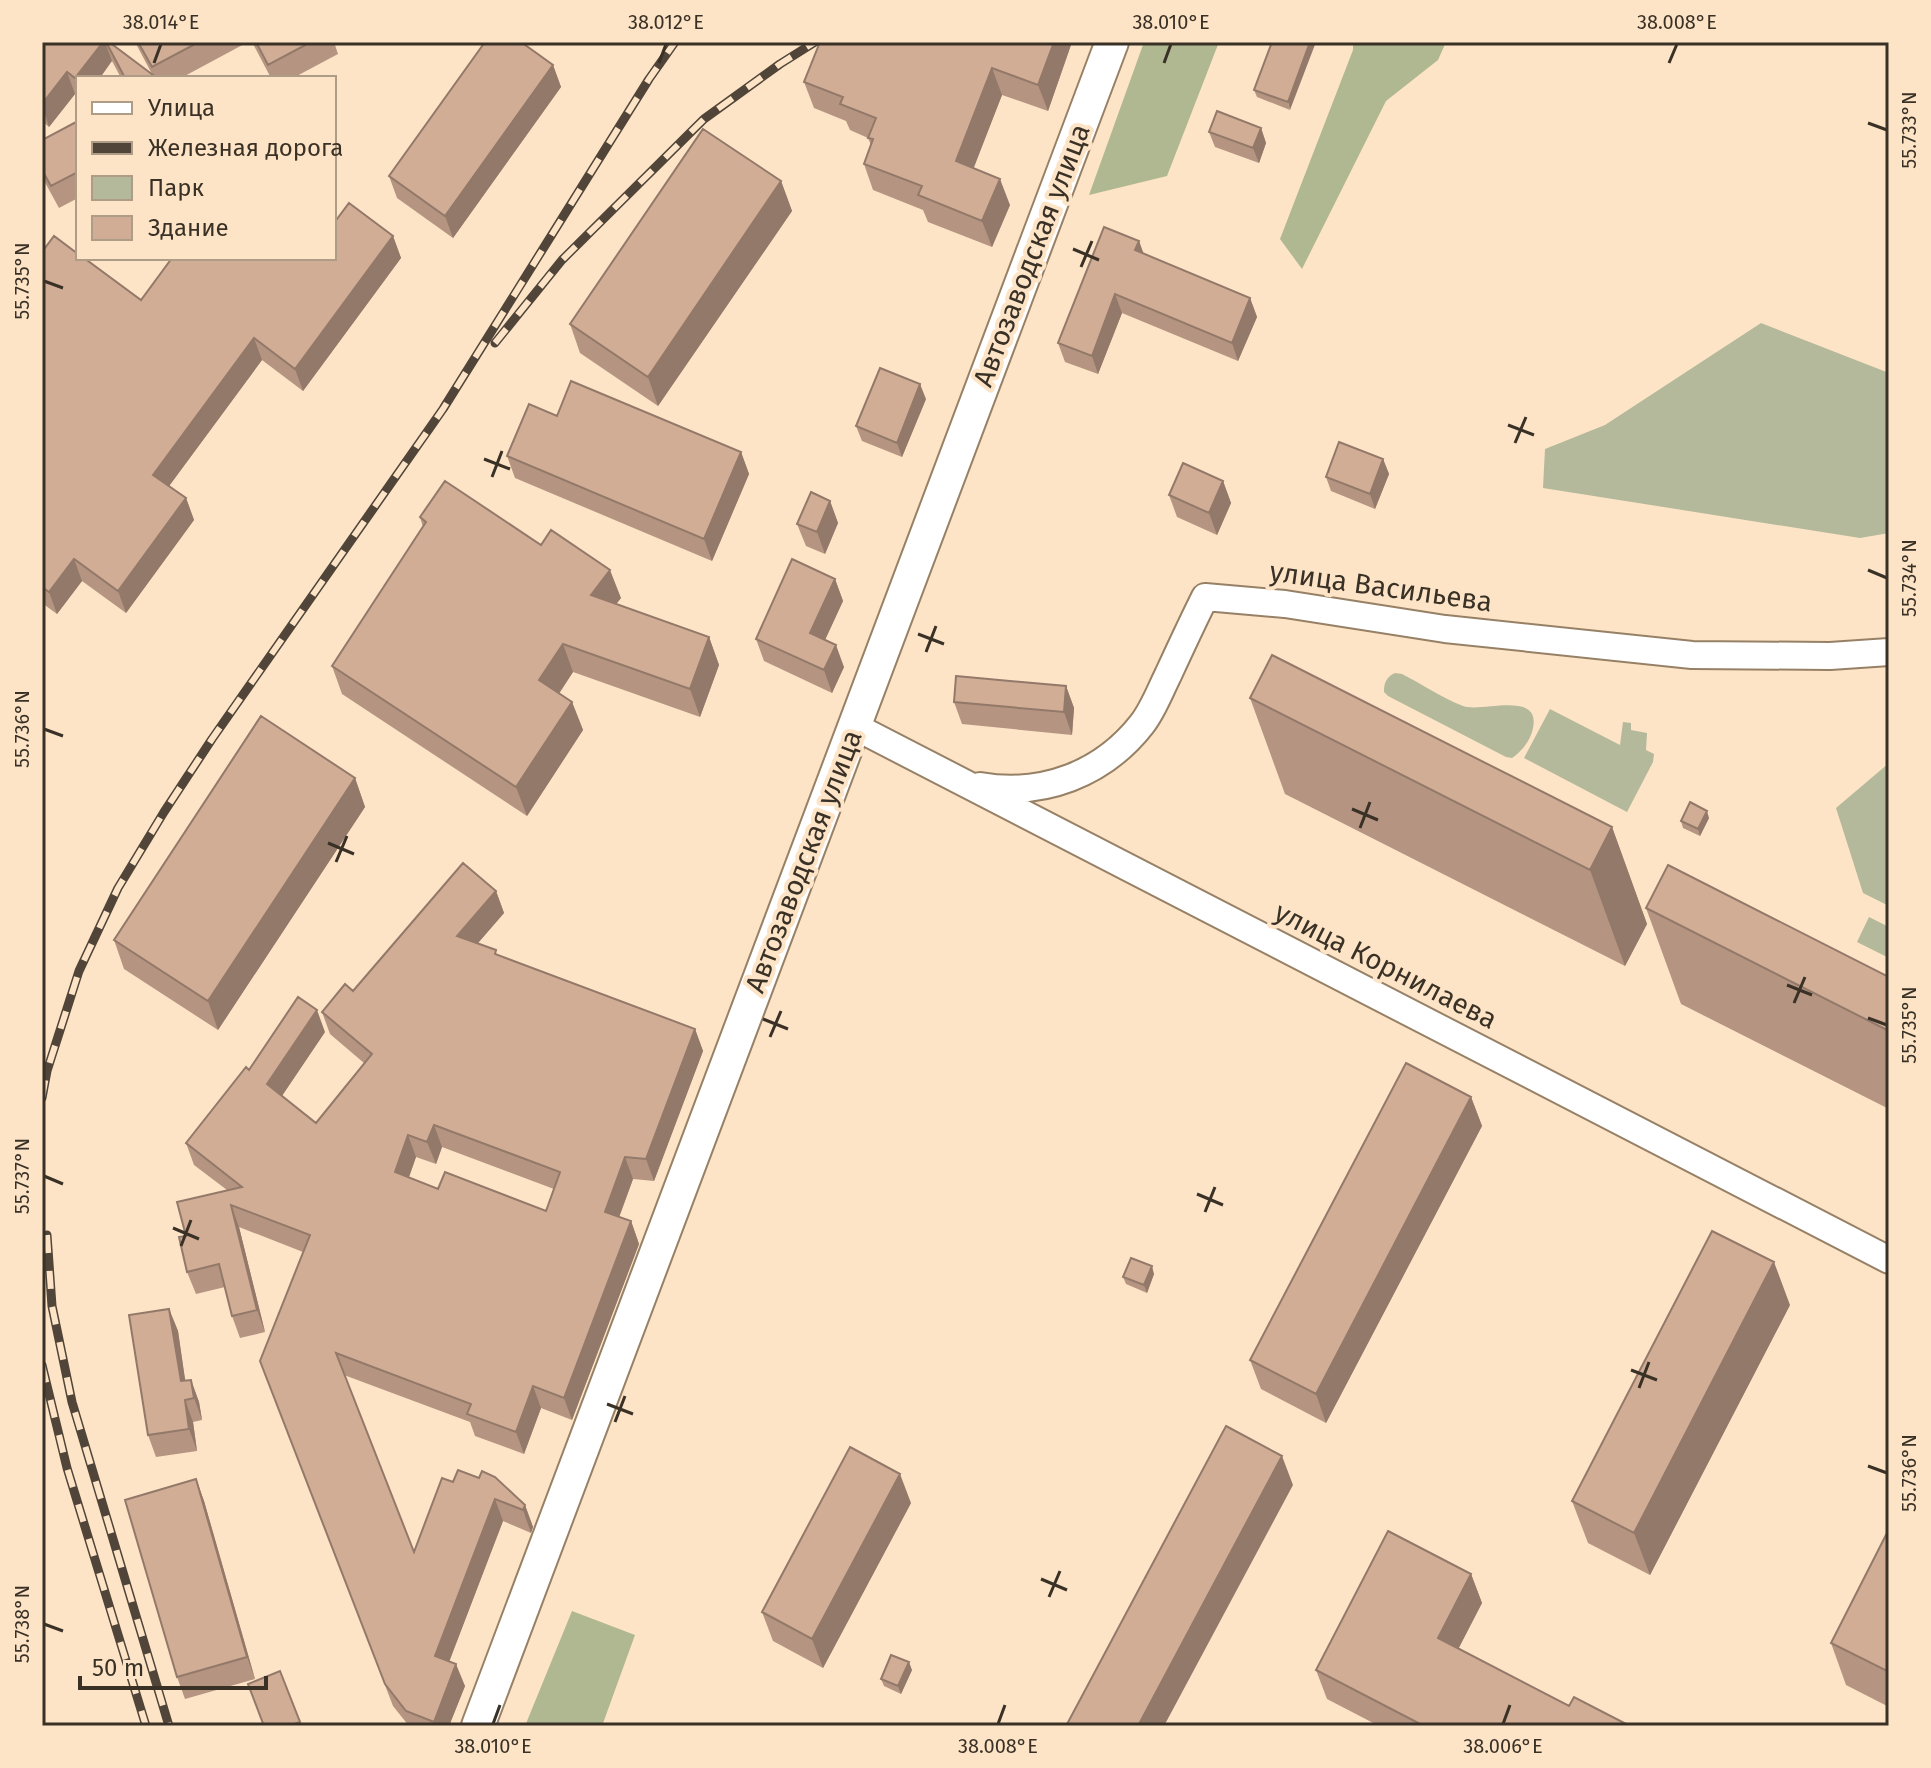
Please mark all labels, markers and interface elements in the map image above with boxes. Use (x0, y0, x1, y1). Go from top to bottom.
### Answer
text: 38.014°E (123, 10, 199, 34)
text: 38.012°E (628, 10, 704, 34)
text: 38.010°E (1132, 10, 1210, 34)
text: 38.008°E (1637, 10, 1717, 34)
legend (76, 76, 336, 260)
text: 55.733°N (1897, 91, 1921, 169)
text: Улица (148, 94, 215, 122)
street label: Автозаводская улица (966, 119, 1097, 391)
text: Железная дорога (148, 134, 343, 162)
text: Парк (148, 174, 205, 202)
text: Здание (148, 214, 229, 242)
text: 55.735°N (10, 242, 34, 320)
text: 55.734°N (1897, 539, 1921, 617)
street label: улица Васильева (1267, 555, 1494, 618)
text: 55.736°N (10, 690, 34, 768)
street label: Автозаводская улица (738, 725, 869, 997)
street label: улица Корнилаева (1269, 895, 1503, 1036)
text: 55.735°N (1897, 986, 1921, 1064)
text: 55.737°N (10, 1138, 34, 1214)
text: 55.736°N (1897, 1434, 1921, 1512)
text: 55.738°N (10, 1585, 34, 1663)
scale bar (80, 1640, 266, 1690)
text: 50 m (92, 1654, 144, 1682)
text: 38.010°E (454, 1734, 532, 1758)
text: 38.008°E (958, 1734, 1038, 1758)
text: 38.006°E (1463, 1734, 1543, 1758)

